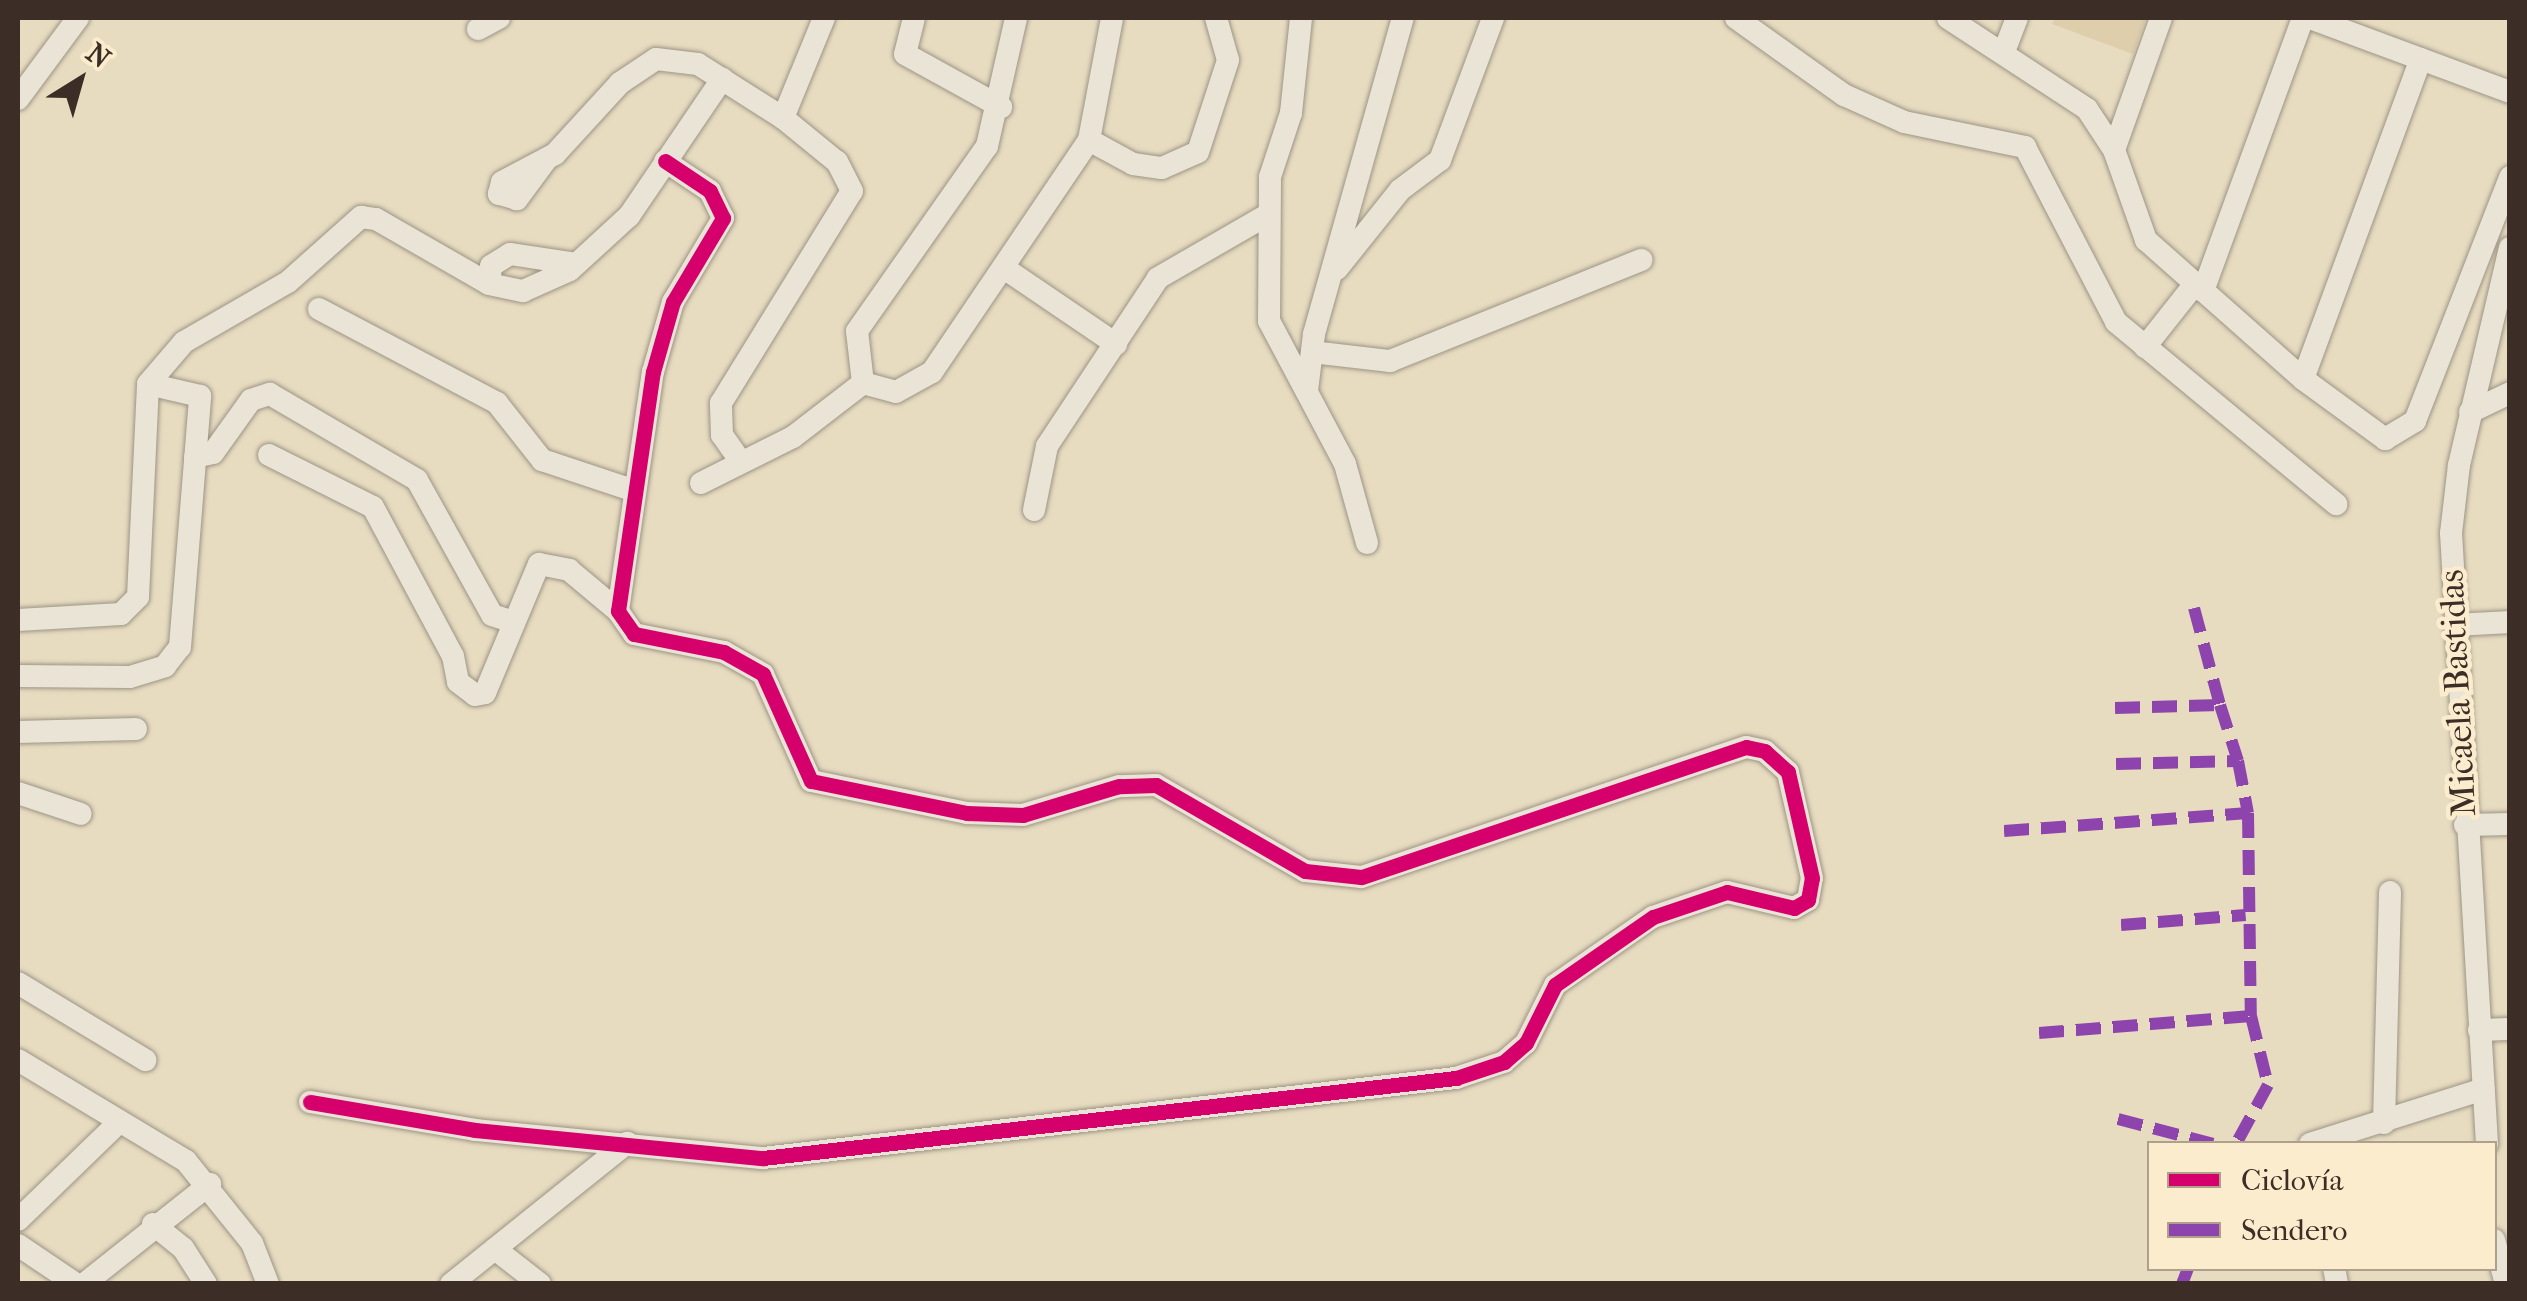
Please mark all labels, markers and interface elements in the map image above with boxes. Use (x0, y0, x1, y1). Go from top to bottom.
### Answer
north arrow (30, 30, 130, 130)
text: N (80, 36, 117, 75)
street label: Micaela Bastidas (2431, 569, 2485, 817)
legend (2147, 1141, 2497, 1271)
text: Ciclovía (2241, 1163, 2343, 1198)
text: Sendero (2241, 1213, 2348, 1248)

